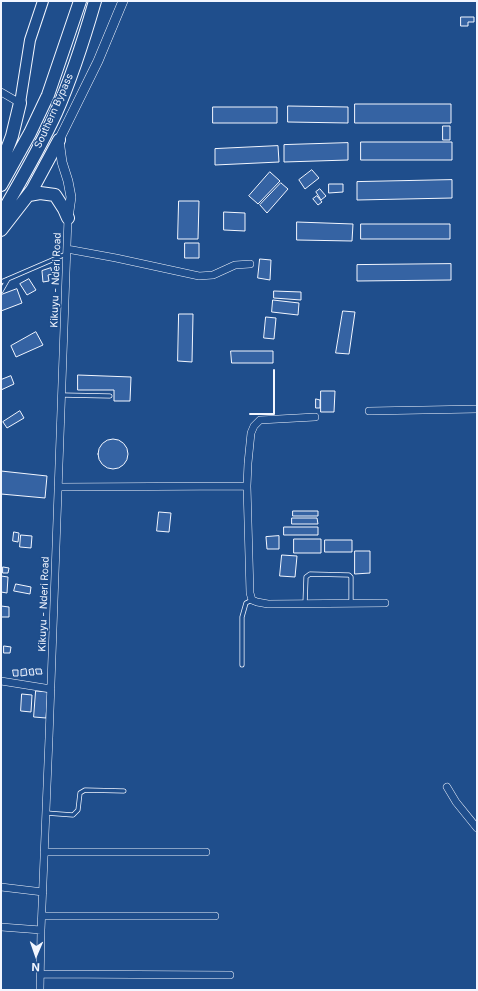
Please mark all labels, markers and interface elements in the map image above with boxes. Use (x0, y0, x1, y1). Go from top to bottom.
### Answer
street label: Southern Bypass (32, 72, 76, 150)
street label: Kikuyu - Nderi Road (48, 232, 64, 328)
street label: Kikuyu - Nderi Road (36, 556, 52, 652)
north arrow (16, 935, 56, 975)
text: N (31, 960, 40, 974)

